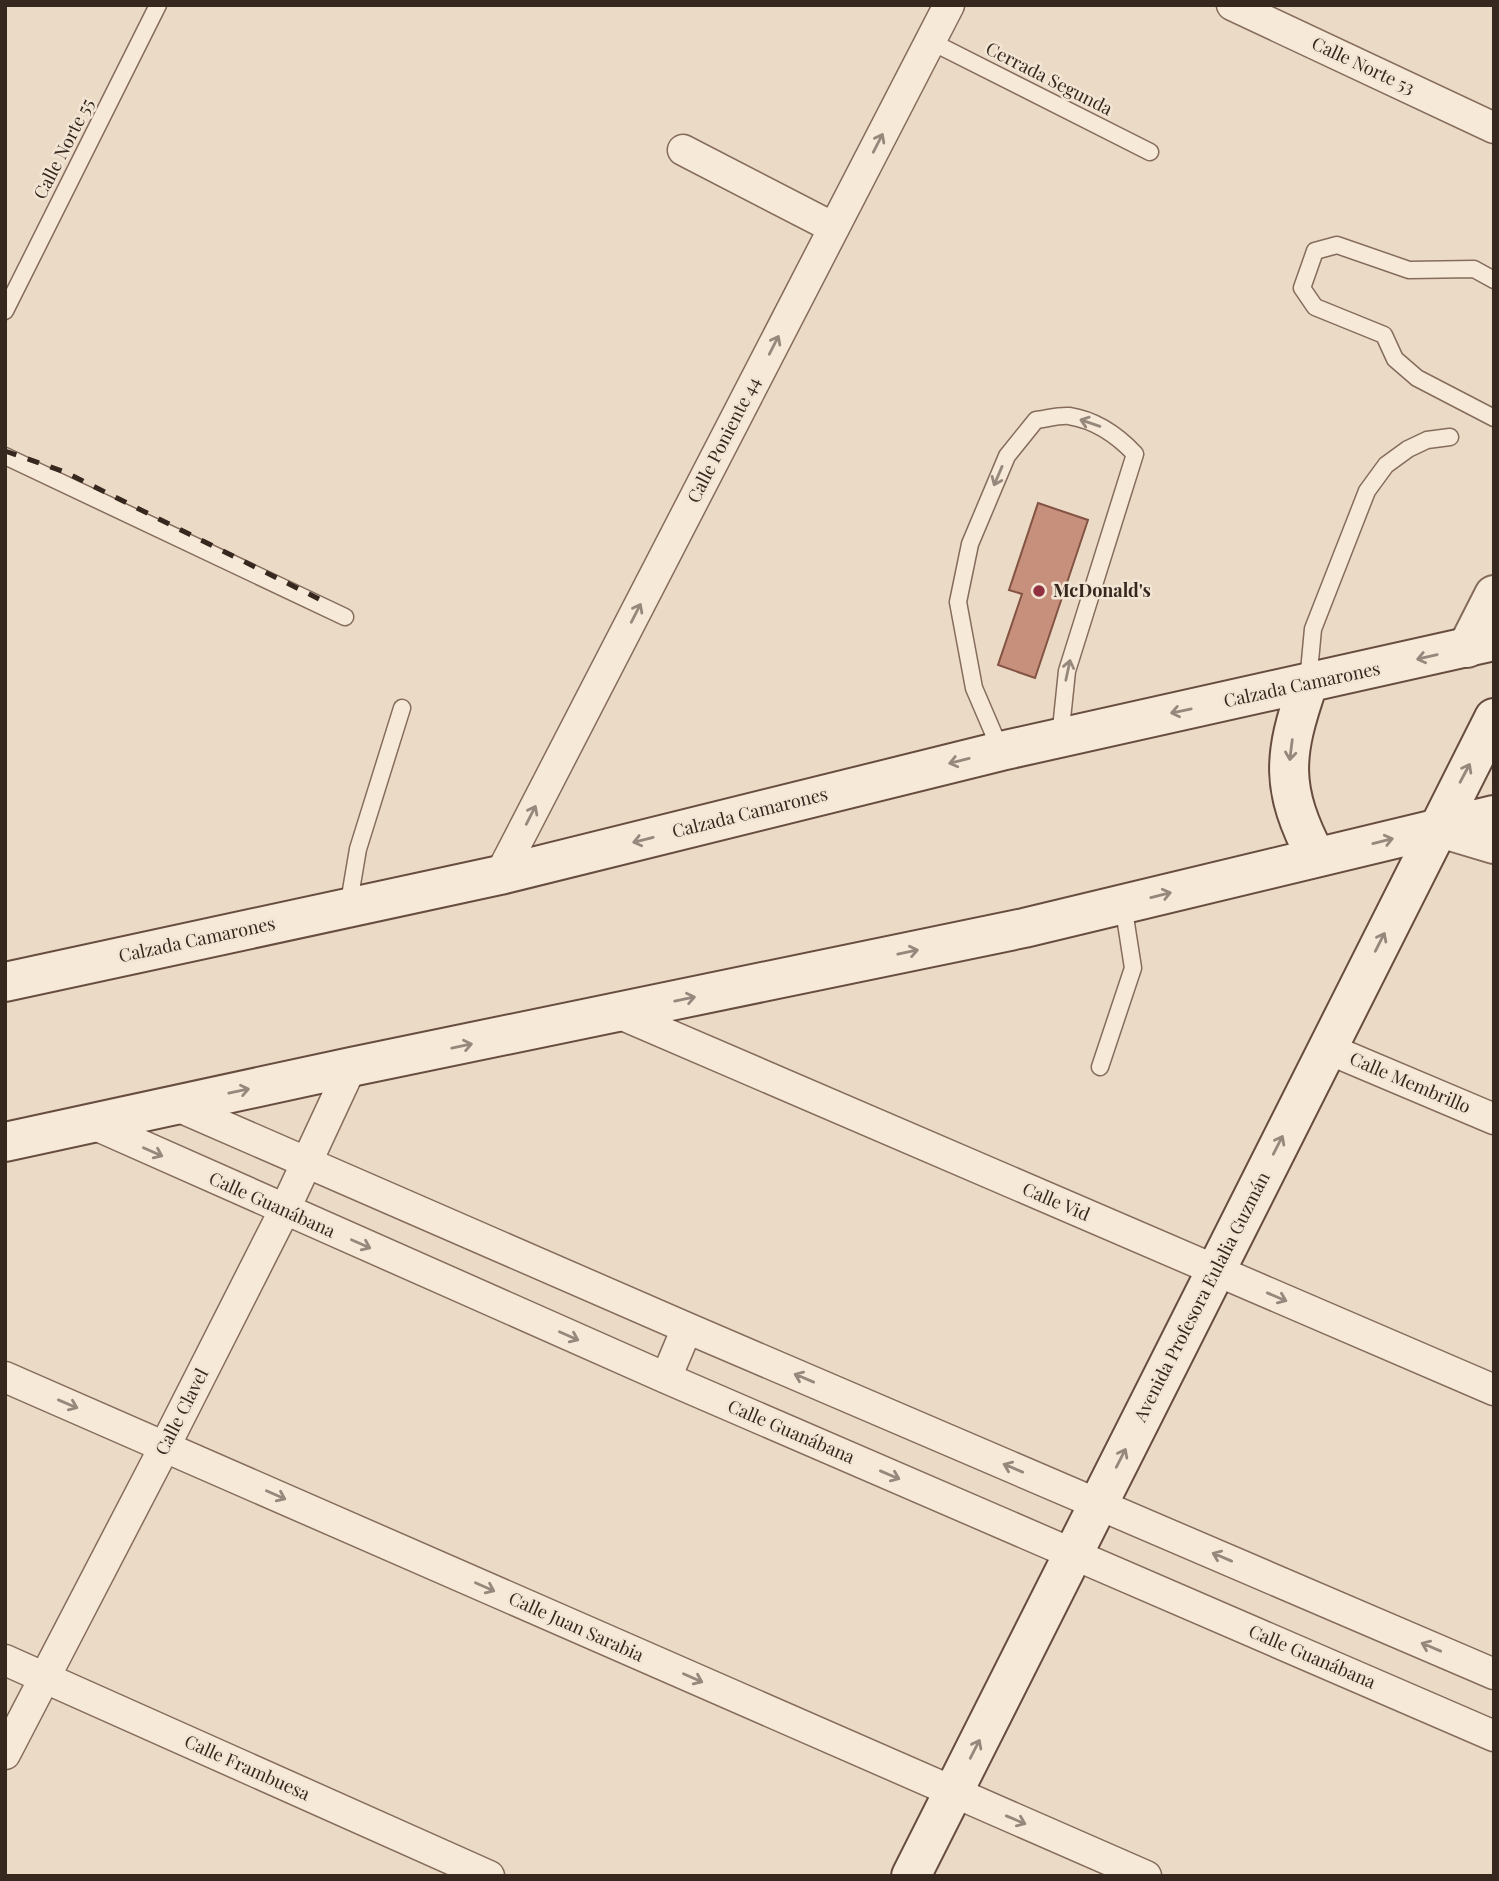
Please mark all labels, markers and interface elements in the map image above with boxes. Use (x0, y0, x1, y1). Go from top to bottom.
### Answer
street label: Calle Norte 53 (1308, 31, 1419, 99)
street label: Cerrada Segunda (982, 36, 1117, 120)
street label: Calle Norte 55 (27, 94, 99, 203)
one-way arrow (871, 133, 885, 154)
one-way arrow (767, 335, 781, 356)
street label: Calle Poniente 44 (681, 372, 765, 507)
one-way arrow (1080, 416, 1102, 428)
one-way arrow (991, 465, 1004, 487)
place label: McDonald's (1053, 578, 1151, 602)
marker: McDonald's (1031, 583, 1047, 599)
one-way arrow (629, 603, 643, 623)
one-way arrow (1416, 650, 1439, 664)
street label: Calzada Camarones (1221, 656, 1382, 712)
one-way arrow (1062, 659, 1075, 682)
one-way arrow (1170, 705, 1193, 719)
one-way arrow (1284, 738, 1297, 760)
one-way arrow (948, 755, 971, 768)
one-way arrow (1459, 763, 1473, 784)
street label: Calzada Camarones (670, 781, 830, 843)
one-way arrow (525, 805, 538, 826)
one-way arrow (633, 834, 655, 847)
one-way arrow (1371, 834, 1393, 847)
one-way arrow (1149, 888, 1172, 901)
street label: Calzada Camarones (116, 911, 277, 967)
one-way arrow (1373, 932, 1387, 953)
one-way arrow (896, 945, 919, 959)
one-way arrow (673, 992, 696, 1006)
one-way arrow (450, 1038, 473, 1052)
street label: Calle Membrillo (1346, 1046, 1475, 1118)
one-way arrow (227, 1083, 250, 1097)
one-way arrow (1271, 1135, 1285, 1156)
one-way arrow (142, 1145, 163, 1159)
street label: Calle Guanábana (206, 1166, 339, 1243)
street label: Avenida Profesora Eulalia Guzmán (1127, 1167, 1275, 1426)
street label: Calle Vid (1019, 1176, 1094, 1226)
one-way arrow (350, 1238, 371, 1251)
one-way arrow (1266, 1292, 1288, 1305)
one-way arrow (558, 1330, 579, 1343)
street label: Calle Clavel (149, 1364, 213, 1459)
one-way arrow (794, 1371, 815, 1384)
street label: Calle Guanábana (724, 1394, 859, 1469)
one-way arrow (57, 1398, 78, 1411)
one-way arrow (1114, 1448, 1128, 1469)
one-way arrow (1003, 1461, 1024, 1474)
one-way arrow (879, 1469, 900, 1482)
one-way arrow (265, 1489, 287, 1502)
one-way arrow (1212, 1550, 1233, 1563)
one-way arrow (473, 1581, 495, 1594)
street label: Calle Juan Sarabia (505, 1586, 648, 1667)
street label: Calle Guanábana (1245, 1619, 1380, 1694)
one-way arrow (1421, 1640, 1442, 1653)
one-way arrow (682, 1672, 703, 1685)
street label: Calle Frambuesa (181, 1729, 314, 1806)
one-way arrow (968, 1739, 982, 1760)
one-way arrow (1004, 1814, 1026, 1827)

